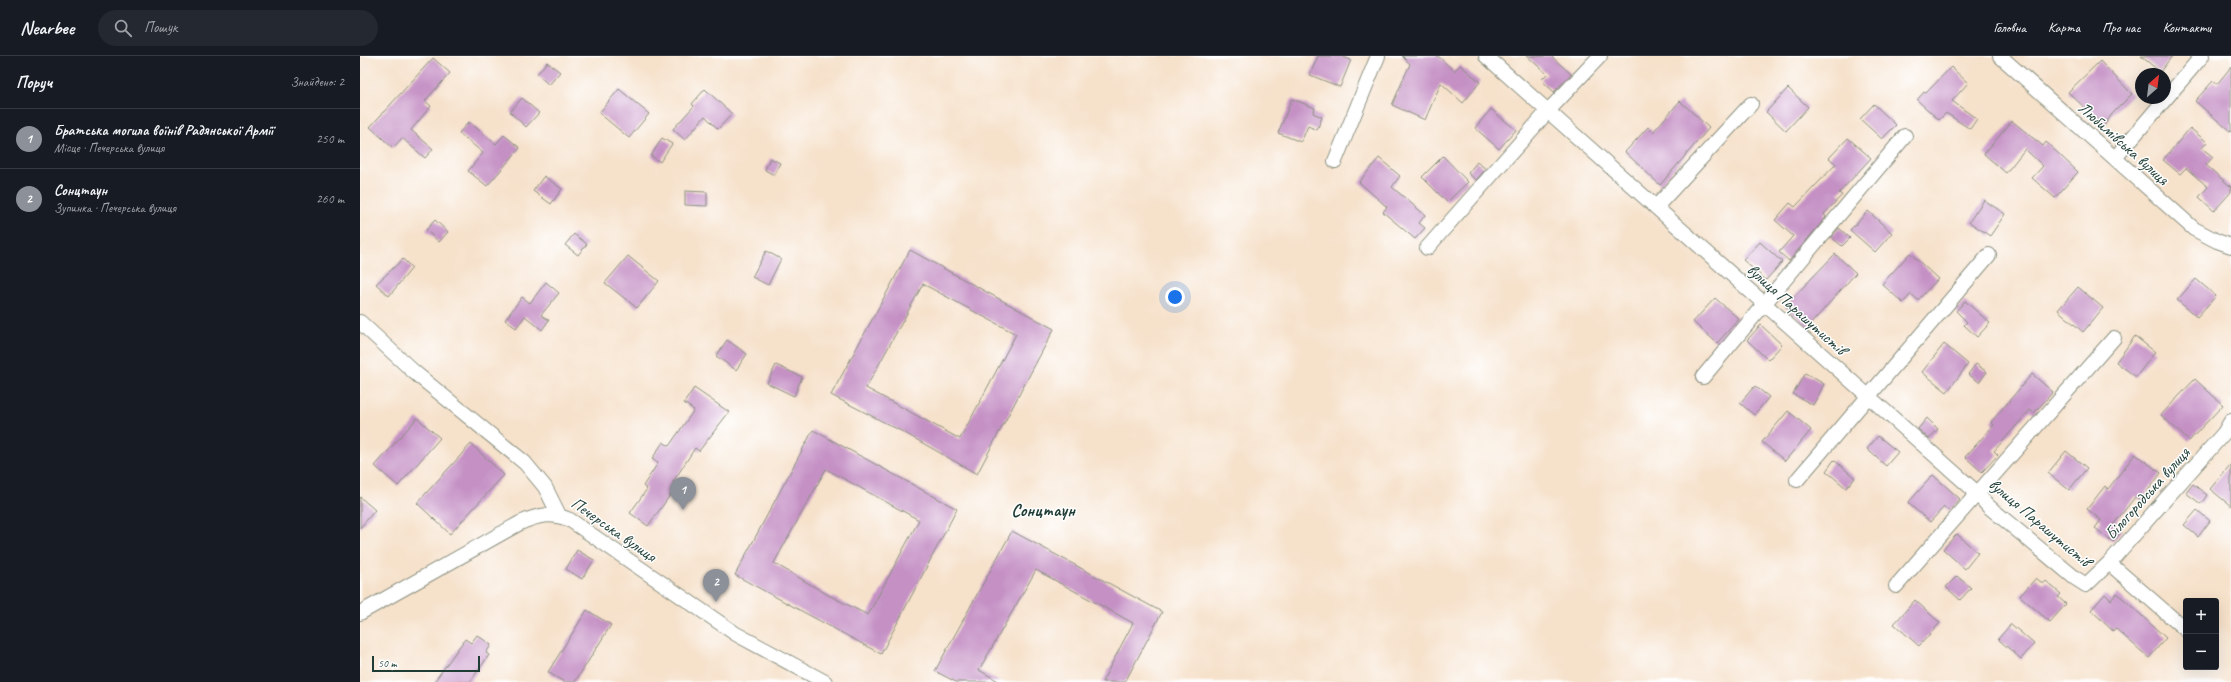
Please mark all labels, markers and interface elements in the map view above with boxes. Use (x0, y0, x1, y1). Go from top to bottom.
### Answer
search box (98, 10, 378, 46)
text: Nearbee (20, 16, 74, 40)
icon: search (112, 17, 134, 39)
text: Пошук (144, 18, 178, 37)
text: Головна (1993, 19, 2026, 36)
text: Карта (2048, 19, 2080, 36)
text: Про нас (2102, 19, 2141, 36)
text: Контакти (2163, 19, 2211, 36)
north arrow (2135, 68, 2171, 104)
text: Поруч (16, 72, 52, 93)
text: Знайдено: 2 (290, 74, 344, 90)
street label: Любимівська вулиця (2074, 97, 2174, 190)
text: Братська могила воїнів Радянської Армії (54, 121, 273, 140)
text: 1 (26, 131, 32, 147)
text: 250 m (316, 131, 344, 147)
text: Місце · Печерська вулиця (54, 140, 164, 156)
text: Сонцтаун (54, 181, 107, 200)
text: 2 (26, 191, 32, 207)
text: 260 m (316, 191, 344, 207)
text: Зупинка · Печерська вулиця (54, 200, 176, 216)
street label: вулиця Парашутистів (1743, 259, 1854, 362)
your location (1165, 287, 1185, 307)
street label: Білогородська вулиця (2100, 442, 2195, 544)
street label: вулиця Парашутистів (1984, 474, 2098, 574)
pin: 1 (670, 477, 696, 510)
street label: Печерська вулиця (567, 492, 661, 567)
district label: Сонцтаун (1011, 499, 1076, 521)
pin: 2 (703, 569, 729, 602)
map controls (2183, 598, 2219, 670)
button: + (2183, 598, 2219, 634)
button: − (2183, 634, 2219, 670)
scale bar (372, 654, 480, 673)
text: 50 m (378, 656, 397, 670)

